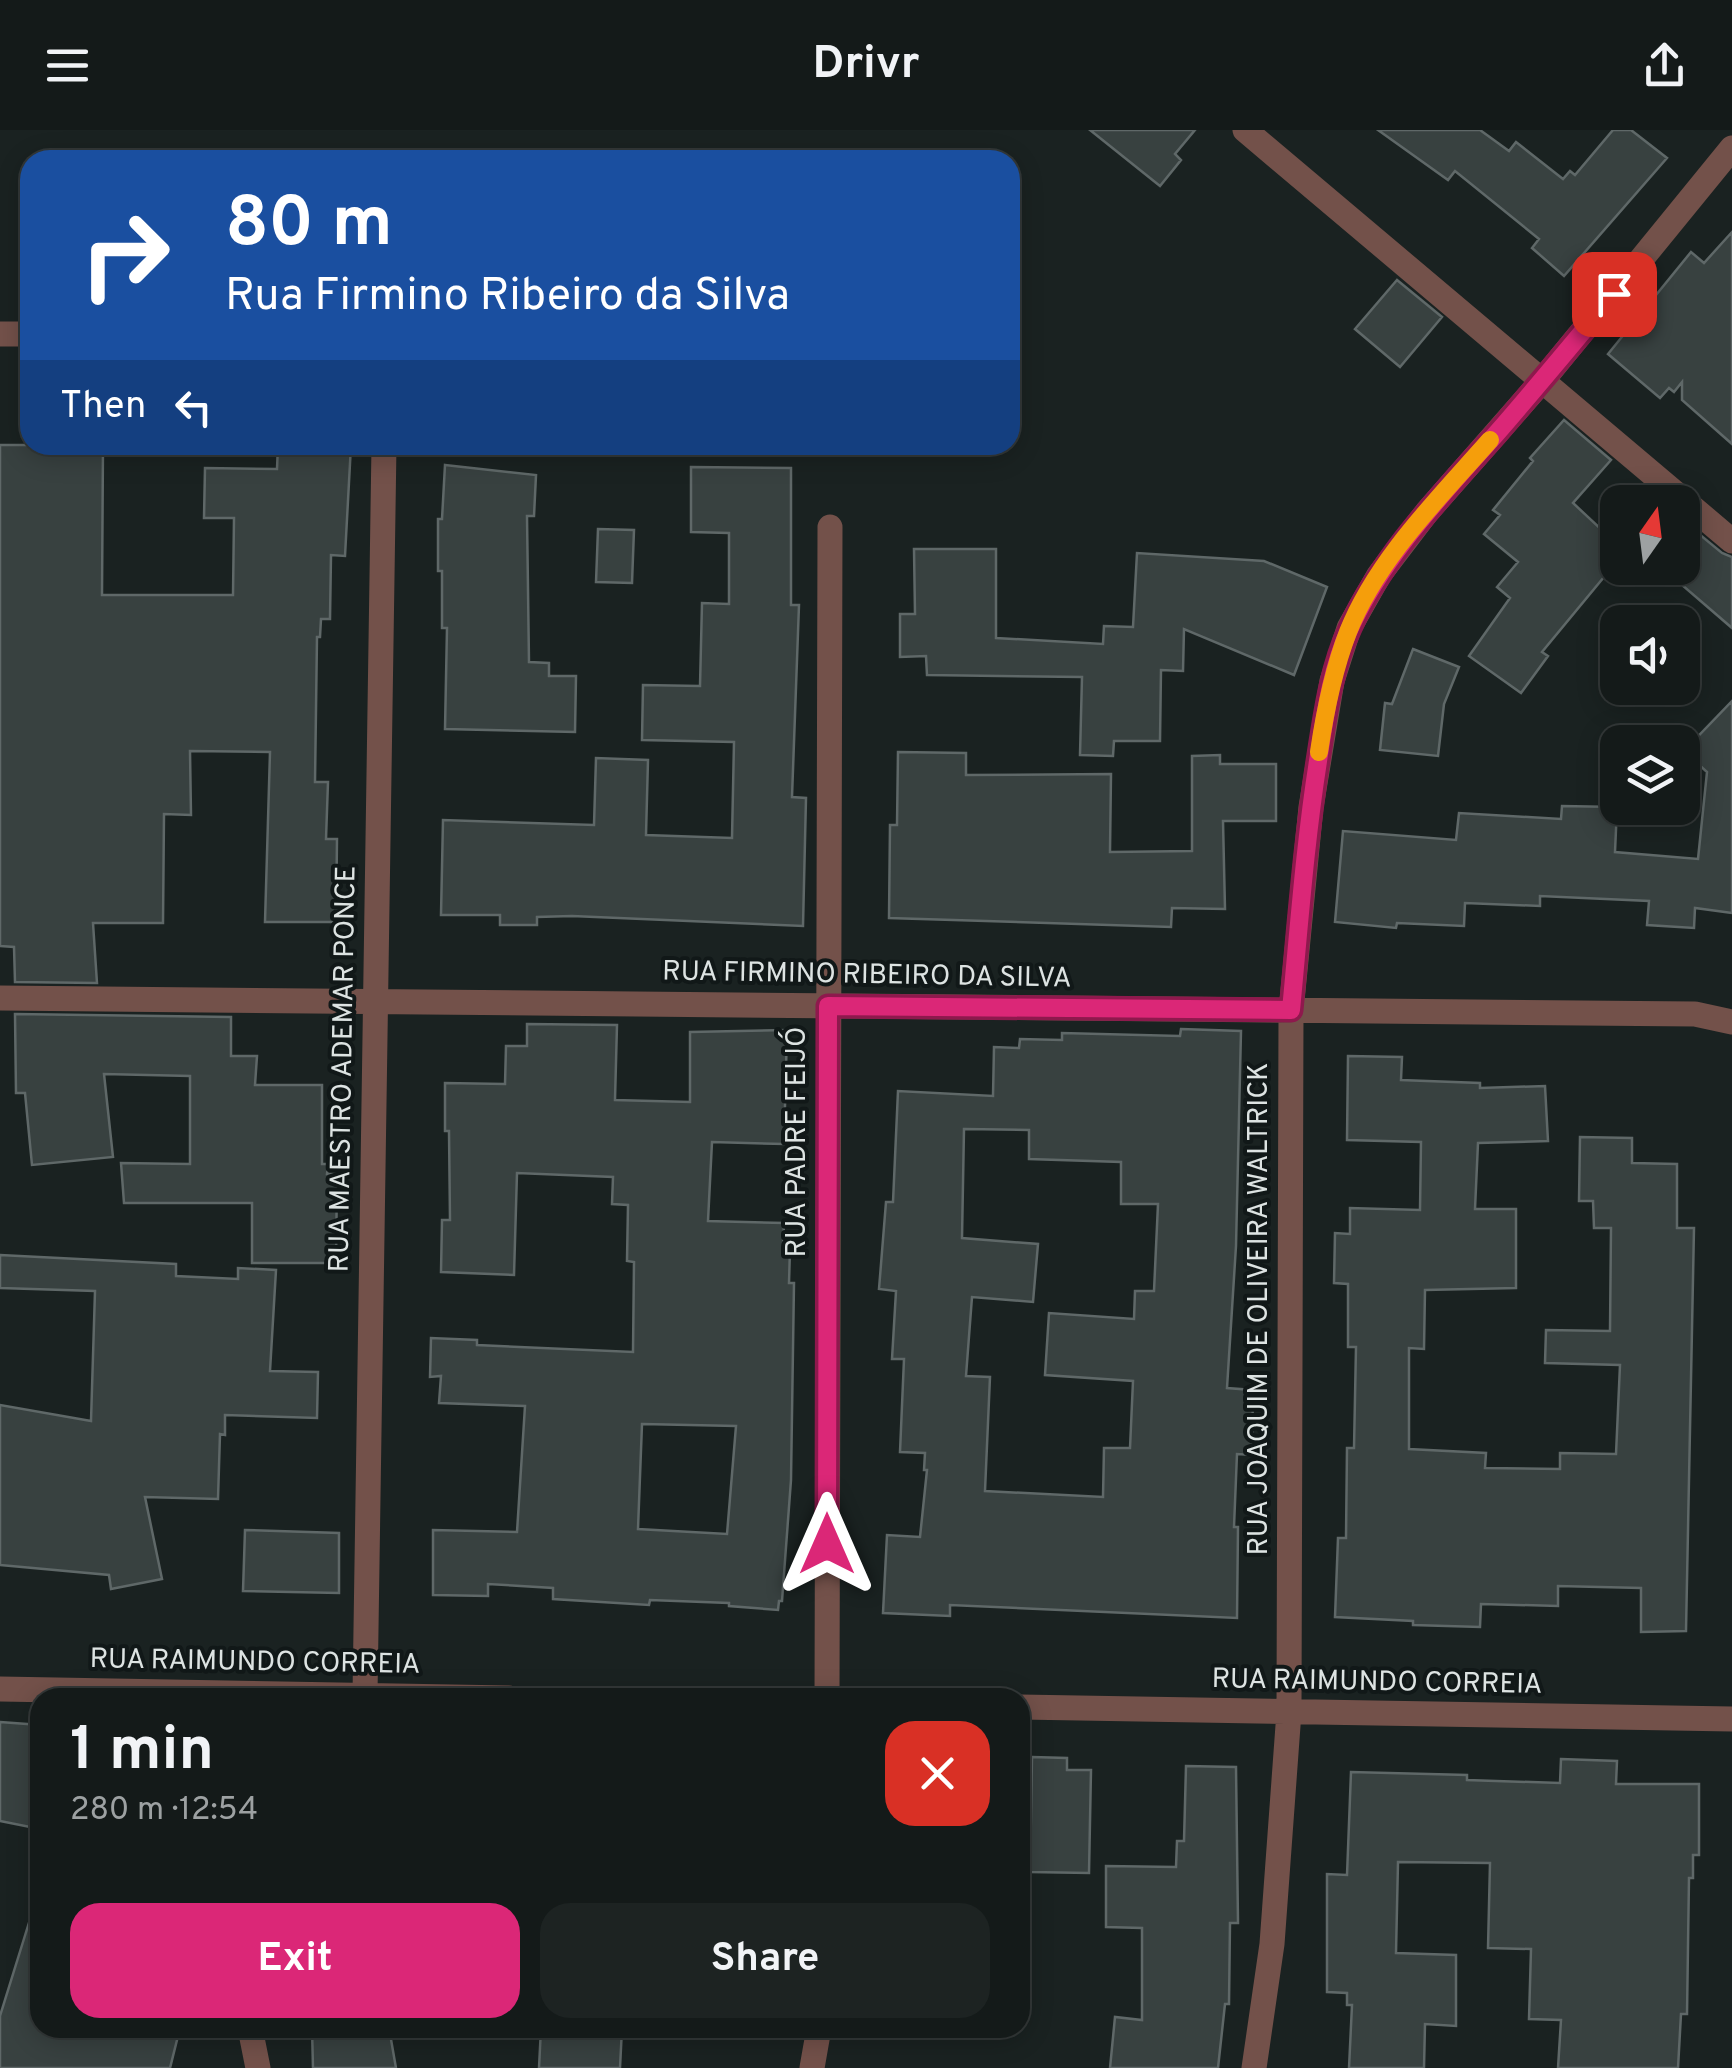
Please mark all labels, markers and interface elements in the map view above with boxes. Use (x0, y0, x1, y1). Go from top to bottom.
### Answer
text: Drivr (812, 37, 920, 94)
icon: menu (40, 38, 95, 93)
icon: share (1637, 38, 1692, 93)
text: 80 m (225, 182, 393, 271)
icon: right (60, 190, 190, 320)
pin (1572, 252, 1657, 337)
icon: arrive (1587, 267, 1642, 322)
text: Rua Firmino Ribeiro da Silva (225, 269, 790, 326)
icon: left (166, 380, 221, 435)
text: Then (60, 383, 146, 432)
north arrow (1600, 485, 1700, 585)
map controls (1600, 485, 1700, 825)
button: sound (1600, 605, 1700, 705)
button: layers (1600, 725, 1700, 825)
street label: RUA MAESTRO ADEMAR PONCE (322, 865, 366, 1273)
street label: RUA FIRMINO RIBEIRO DA SILVA (662, 954, 1072, 998)
street label: RUA PADRE FEIJÓ (778, 1027, 816, 1257)
street label: RUA JOAQUIM DE OLIVEIRA WALTRICK (1242, 1062, 1278, 1556)
position arrow (775, 1492, 879, 1596)
street label: RUA RAIMUNDO CORREIA (89, 1642, 421, 1684)
street label: RUA RAIMUNDO CORREIA (1211, 1662, 1543, 1704)
text: 1 min (70, 1715, 214, 1791)
button: close (885, 1721, 990, 1826)
text: 280 m · 12:54 (70, 1791, 258, 1831)
button: Exit (70, 1903, 520, 2018)
button: Share (540, 1903, 990, 2018)

